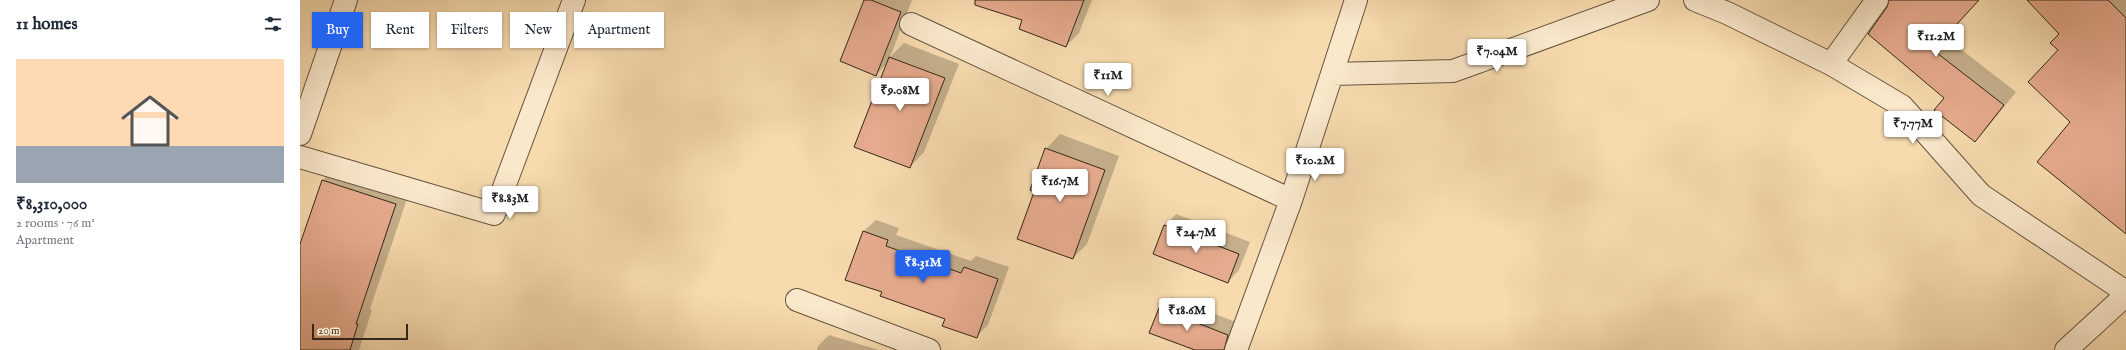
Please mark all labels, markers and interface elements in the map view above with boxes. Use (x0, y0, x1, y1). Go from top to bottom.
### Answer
chip: Buy (312, 12, 363, 48)
chip: Rent (371, 12, 429, 48)
chip: Filters (437, 12, 502, 48)
chip: New (510, 12, 566, 48)
chip: Apartment (574, 12, 664, 48)
icon: filters (262, 13, 284, 35)
text: 11 homes (16, 14, 77, 35)
pin: ₹11.2M (1903, 24, 1969, 58)
text: ₹11.2M (1917, 28, 1955, 45)
pin: ₹7.04M (1464, 39, 1530, 73)
text: ₹7.04M (1476, 43, 1518, 60)
pin: ₹11M (1084, 63, 1132, 97)
text: ₹11M (1093, 67, 1123, 84)
pin: ₹9.08M (867, 78, 933, 112)
text: ₹9.08M (880, 82, 920, 99)
icon: home (114, 85, 186, 157)
pin: ₹7.77M (1880, 111, 1946, 145)
text: ₹7.77M (1893, 115, 1933, 132)
pin: ₹10.2M (1282, 148, 1348, 182)
text: ₹10.2M (1295, 152, 1335, 169)
pin: ₹16.7M (1027, 169, 1093, 203)
text: ₹16.7M (1041, 173, 1079, 190)
pin: ₹8.83M (477, 186, 543, 220)
text: ₹8.83M (491, 190, 529, 207)
text: ₹8,310,000 (16, 194, 87, 215)
text: 2 rooms · 76 m² (16, 215, 95, 232)
pin: ₹24.7M (1163, 220, 1229, 254)
text: ₹24.7M (1176, 224, 1216, 241)
text: Apartment (16, 232, 74, 249)
pin: ₹8.31M (890, 250, 956, 284)
text: ₹8.31M (904, 254, 942, 271)
pin: ₹18.6M (1154, 298, 1220, 332)
text: ₹18.6M (1168, 302, 1206, 319)
scale bar (312, 322, 408, 341)
text: 20 m (318, 324, 339, 338)

